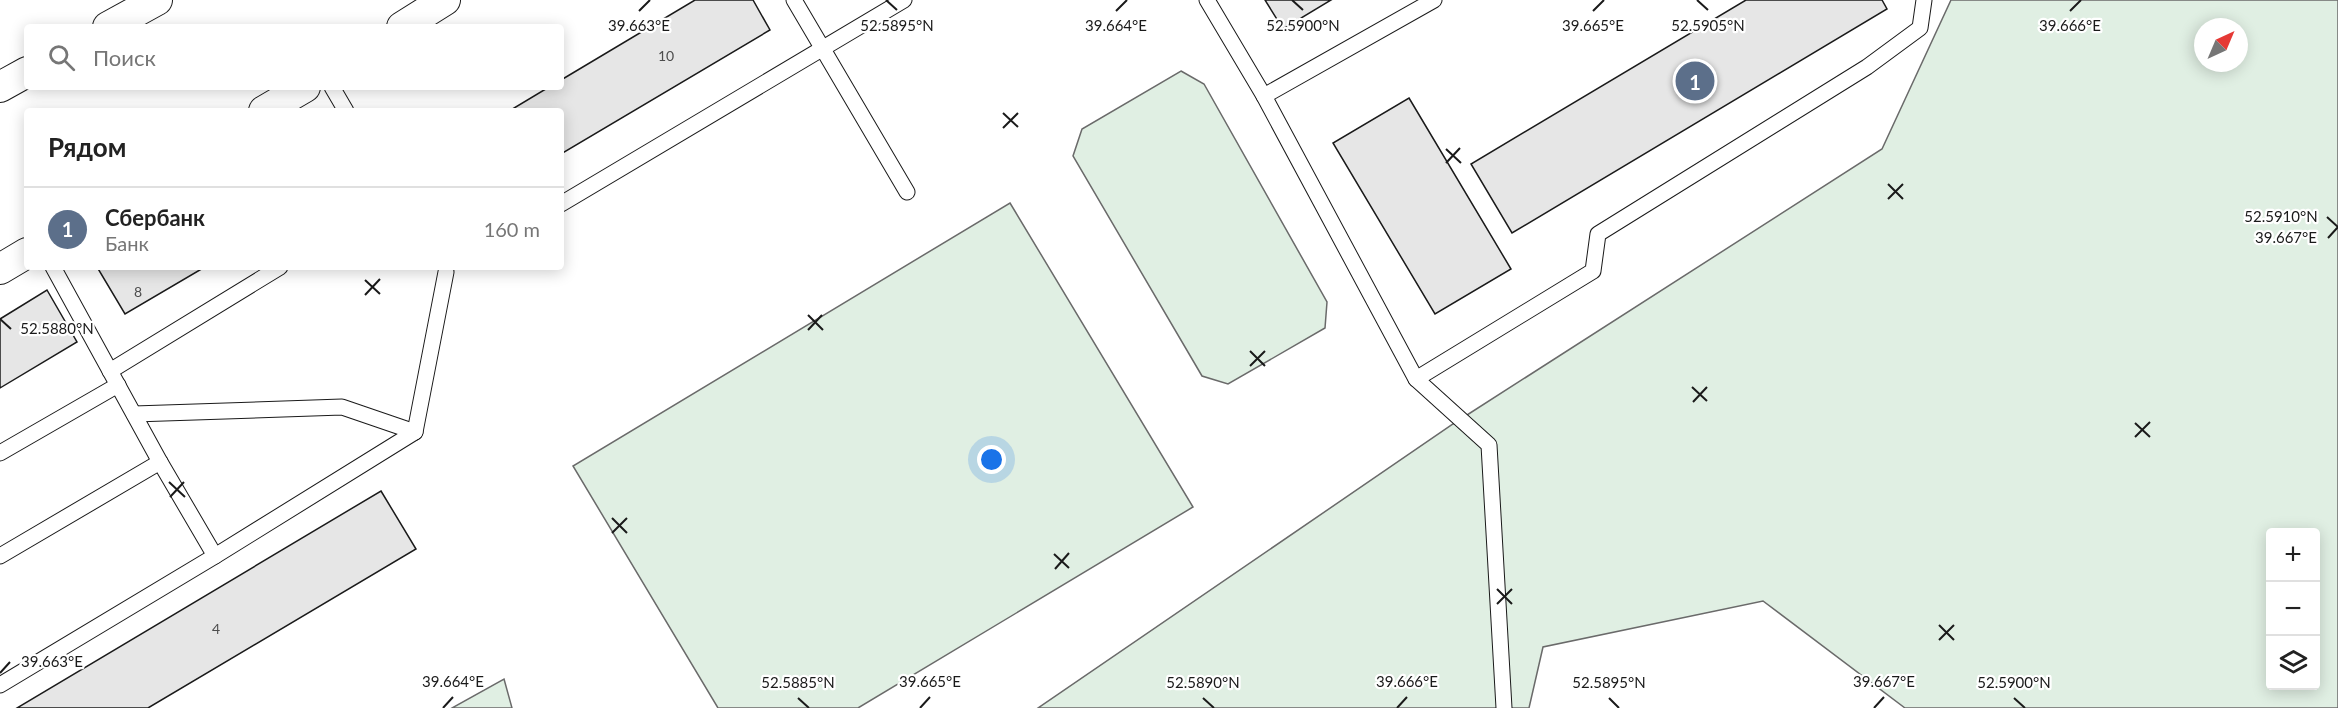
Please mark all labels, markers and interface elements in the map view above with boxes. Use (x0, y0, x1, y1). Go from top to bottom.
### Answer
text: 39.663°E (608, 16, 670, 34)
text: 52.5895°N (860, 16, 934, 34)
text: 39.664°E (1085, 16, 1147, 34)
text: 52.5900°N (1266, 16, 1340, 34)
text: 39.665°E (1562, 16, 1624, 34)
text: 52.5905°N (1671, 16, 1745, 34)
text: 39.666°E (2039, 16, 2101, 34)
north arrow (2194, 18, 2248, 72)
search box (24, 24, 564, 90)
icon: search (45, 41, 78, 74)
text: Поиск (93, 44, 156, 71)
house number: 10 (658, 47, 674, 64)
pin: 1 (1676, 58, 1714, 104)
text: Рядом (48, 131, 126, 163)
text: Сбербанк (105, 204, 205, 231)
text: 52.5910°N (2244, 207, 2318, 225)
text: 1 (62, 217, 73, 241)
text: 160 m (484, 217, 540, 241)
text: 39.667°E (2255, 228, 2317, 246)
text: Банк (105, 231, 149, 255)
house number: 8 (134, 283, 142, 300)
text: 52.5880°N (20, 319, 94, 337)
your location (977, 445, 1006, 474)
map controls (2266, 528, 2320, 690)
button: + (2266, 528, 2320, 582)
button: − (2266, 582, 2320, 636)
house number: 4 (212, 620, 220, 637)
button: layers (2266, 636, 2320, 690)
text: 39.663°E (21, 652, 83, 670)
text: 39.664°E (422, 672, 484, 690)
text: 39.665°E (899, 672, 961, 690)
text: 39.666°E (1376, 672, 1438, 690)
text: 39.667°E (1853, 672, 1915, 690)
text: 52.5885°N (761, 673, 835, 691)
text: 52.5890°N (1166, 673, 1240, 691)
text: 52.5895°N (1572, 673, 1646, 691)
text: 52.5900°N (1977, 673, 2051, 691)

